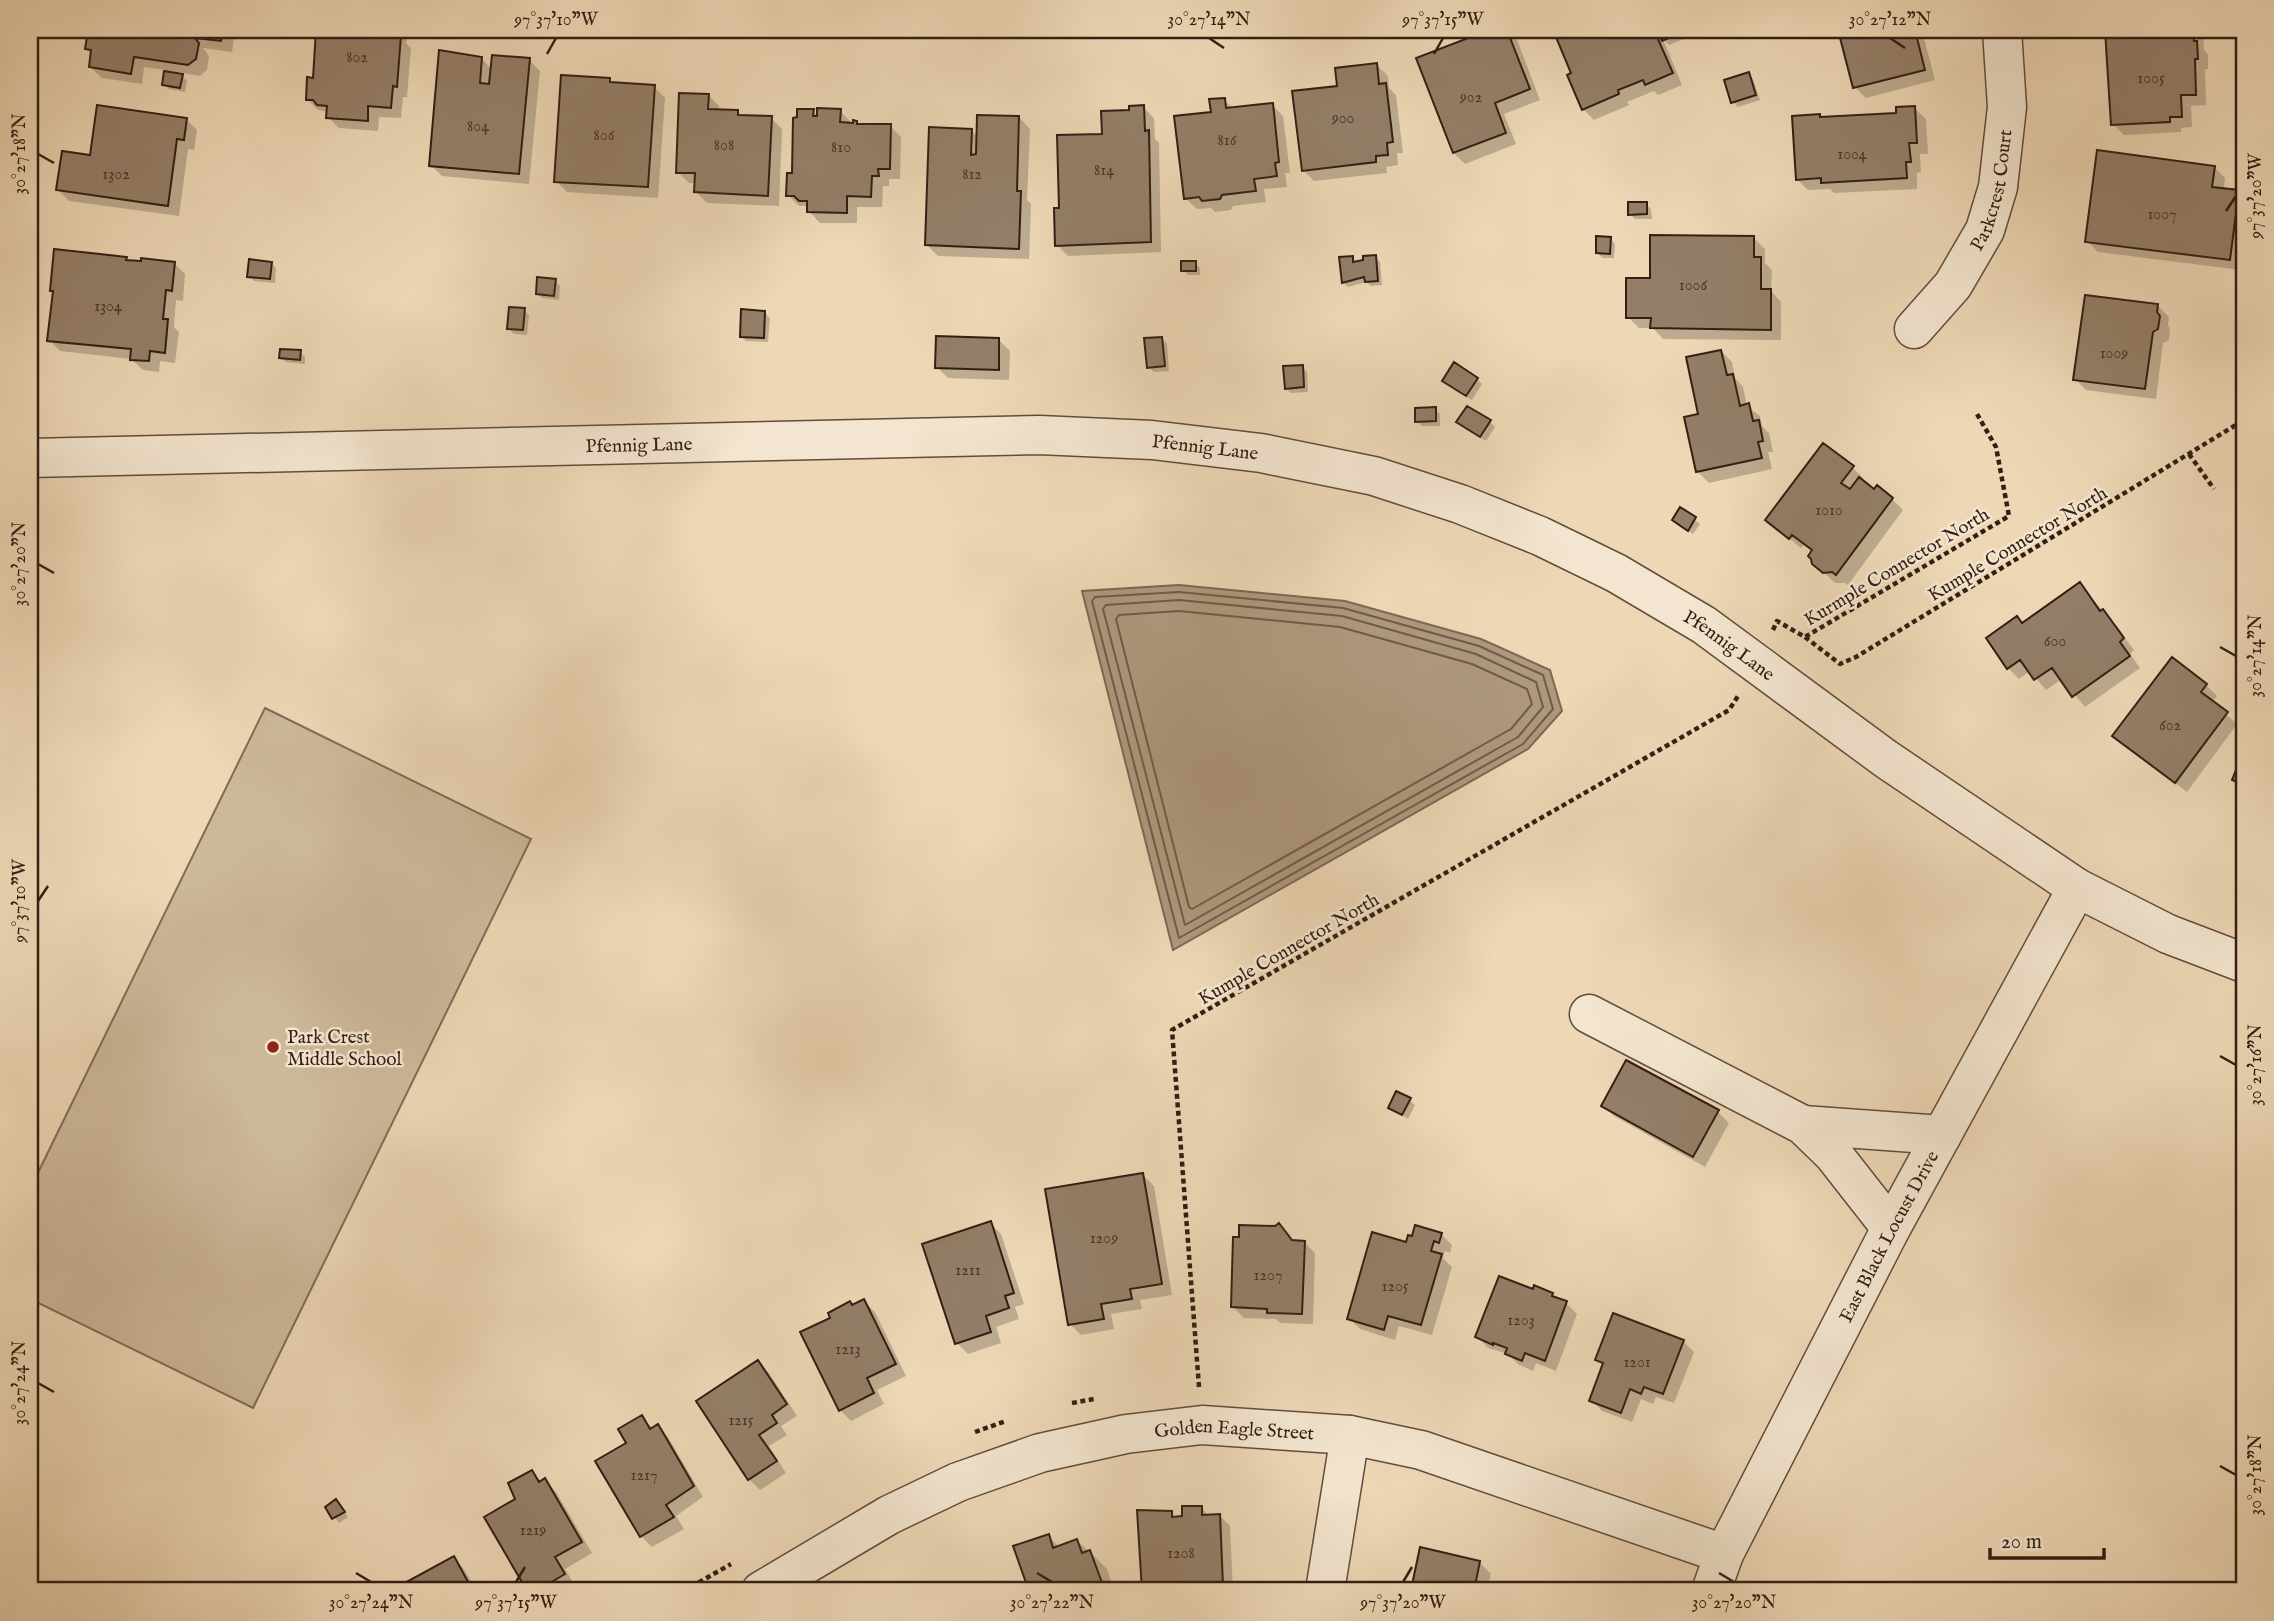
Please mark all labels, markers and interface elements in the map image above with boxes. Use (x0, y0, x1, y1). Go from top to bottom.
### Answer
text: 97°37'10"W (513, 9, 599, 32)
text: 30°27'14"N (1168, 9, 1251, 32)
text: 97°37'15"W (1401, 9, 1485, 32)
text: 30°27'12"N (1849, 9, 1932, 32)
house number: 802 (346, 48, 368, 68)
house number: 1005 (2137, 69, 2165, 89)
house number: 902 (1459, 88, 1482, 108)
house number: 900 (1331, 109, 1354, 129)
text: 30°27'18"N (9, 113, 32, 195)
house number: 804 (467, 117, 489, 137)
house number: 806 (594, 126, 615, 146)
street label: Parkcrest Court (1965, 128, 2018, 256)
house number: 816 (1218, 131, 1237, 151)
house number: 808 (714, 136, 734, 156)
house number: 810 (831, 138, 851, 158)
house number: 1004 (1837, 145, 1867, 165)
text: 97°37'20"W (2245, 152, 2268, 240)
house number: 814 (1094, 161, 1114, 181)
house number: 1302 (102, 165, 130, 185)
house number: 812 (962, 165, 982, 185)
house number: 1007 (2147, 205, 2177, 225)
house number: 1006 (1679, 276, 1707, 296)
house number: 1304 (94, 297, 122, 317)
house number: 1009 (2100, 344, 2128, 364)
street label: Pfennig Lane (1150, 430, 1260, 467)
street label: Pfennig Lane (585, 433, 693, 459)
street label: Kumple Connector North (1924, 482, 2112, 608)
house number: 1010 (1815, 501, 1843, 521)
street label: Kurmple Connector North (1800, 503, 1994, 633)
text: 30°27'20"N (9, 521, 32, 606)
street label: Pfennig Lane (1679, 606, 1779, 687)
text: 30°27'14"N (2245, 614, 2268, 697)
house number: 600 (2044, 632, 2066, 652)
house number: 602 (2159, 716, 2181, 736)
text: 97°37'10"W (9, 858, 32, 944)
street label: Kumple Connector North (1194, 888, 1384, 1011)
text: 30°27'16"N (2245, 1024, 2268, 1106)
place label: Park Crest Middle School (287, 1026, 402, 1072)
marker: Park Crest Middle School (265, 1039, 281, 1055)
street label: East Black Locust Drive (1835, 1147, 1945, 1327)
house number: 1209 (1090, 1229, 1118, 1249)
house number: 1211 (955, 1261, 981, 1281)
house number: 1207 (1254, 1266, 1282, 1286)
house number: 1205 (1381, 1277, 1409, 1297)
house number: 1203 (1507, 1311, 1535, 1331)
text: 30°27'24"N (9, 1340, 32, 1425)
house number: 1213 (835, 1340, 861, 1360)
house number: 1201 (1623, 1353, 1651, 1373)
house number: 1215 (728, 1411, 754, 1431)
street label: Golden Eagle Street (1153, 1415, 1315, 1447)
text: 30°27'18"N (2245, 1434, 2268, 1516)
house number: 1217 (631, 1466, 657, 1486)
scale bar (1990, 1516, 2104, 1560)
house number: 1219 (520, 1521, 546, 1541)
text: 20 m (2001, 1529, 2042, 1556)
house number: 1208 (1167, 1544, 1195, 1564)
text: 30°27'24"N (329, 1592, 414, 1615)
text: 97°37'15"W (474, 1592, 558, 1615)
text: 30°27'22"N (1010, 1592, 1095, 1615)
text: 97°37'20"W (1359, 1592, 1447, 1615)
text: 30°27'20"N (1692, 1592, 1777, 1615)

